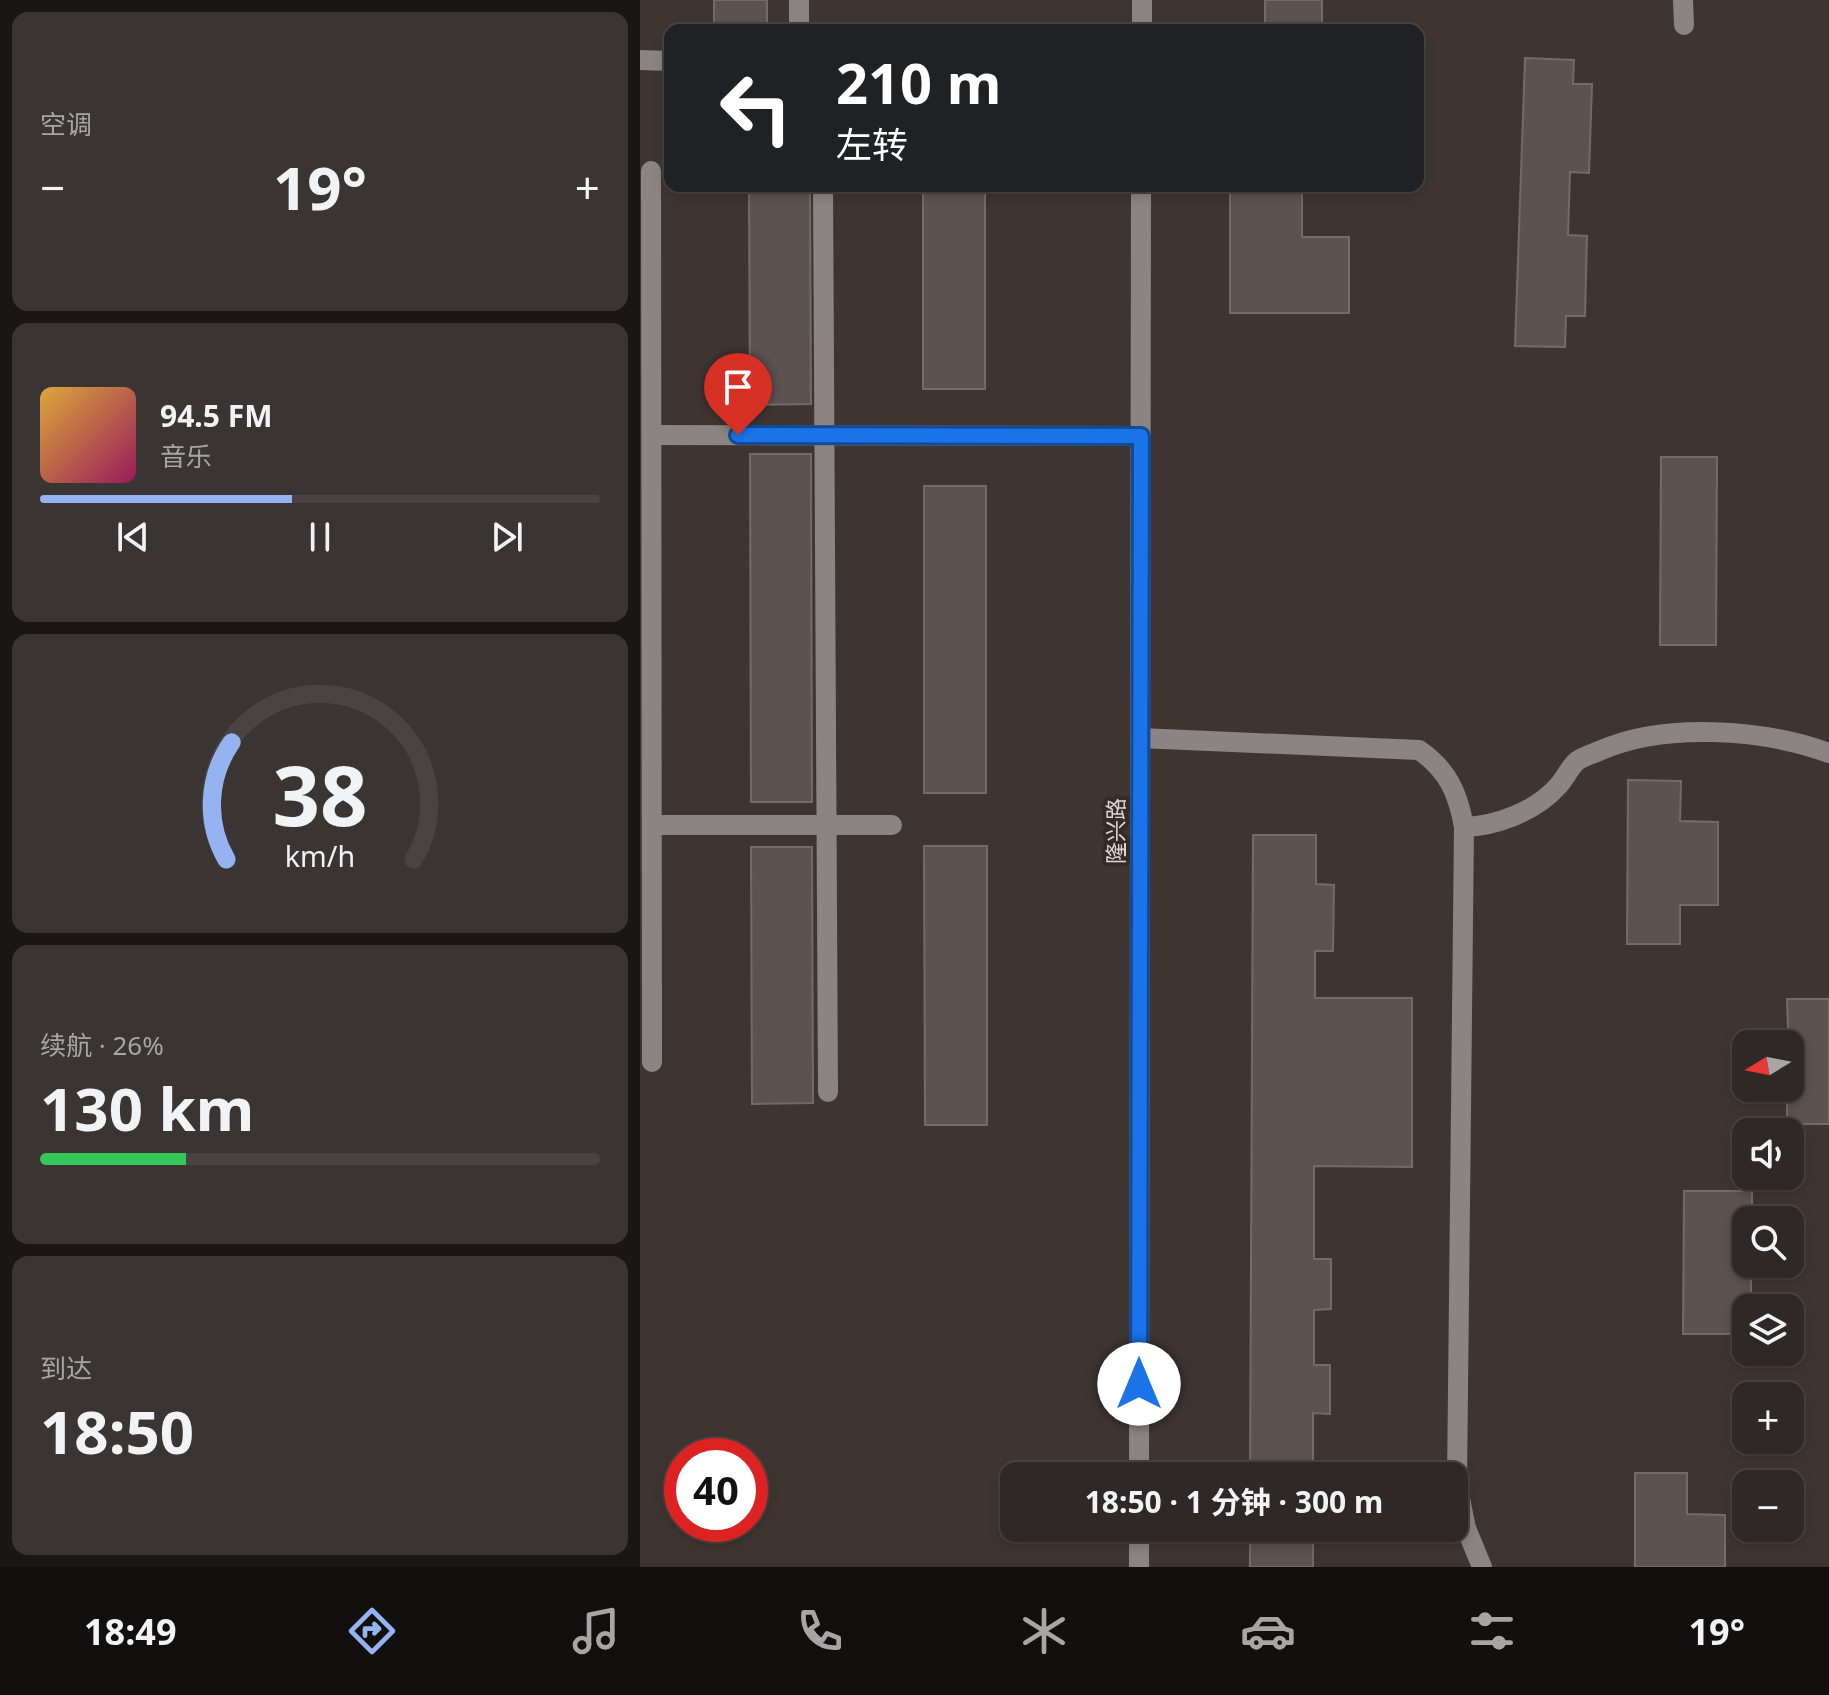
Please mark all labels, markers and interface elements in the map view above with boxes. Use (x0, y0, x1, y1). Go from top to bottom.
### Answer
text: 210 m (836, 44, 1001, 120)
icon: left (704, 56, 808, 160)
text: 空调 (40, 106, 92, 142)
text: 左转 (836, 120, 908, 169)
text: 19° (273, 146, 367, 228)
text: − (40, 157, 65, 217)
text: + (575, 157, 600, 217)
pin (704, 353, 772, 435)
icon: arrive (716, 365, 760, 409)
text: 94.5 FM (160, 395, 272, 436)
text: 音乐 (160, 438, 212, 474)
icon: previous (111, 515, 155, 559)
icon: pause (298, 515, 342, 559)
icon: next (485, 515, 529, 559)
text: 38 (272, 736, 368, 849)
street label: 隆兴路 (1100, 798, 1130, 864)
text: km/h (285, 836, 355, 875)
text: 续航 · 26% (40, 1027, 164, 1063)
north arrow (1732, 1030, 1804, 1102)
map controls (1732, 1030, 1804, 1542)
text: 130 km (40, 1067, 254, 1149)
button: sound (1732, 1118, 1804, 1190)
button: search (1732, 1206, 1804, 1278)
button: layers (1732, 1294, 1804, 1366)
position arrow (1097, 1342, 1181, 1426)
text: 到达 (40, 1350, 92, 1386)
button: + (1732, 1382, 1804, 1454)
text: 18:50 (40, 1390, 194, 1472)
speed limit sign: 40 (664, 1438, 768, 1542)
button: − (1732, 1470, 1804, 1542)
text: 18:50 · 1 分钟 · 300 m (1085, 1481, 1383, 1522)
icon: directions (344, 1603, 400, 1659)
icon: music (568, 1603, 624, 1659)
icon: phone (792, 1603, 848, 1659)
icon: climate (1016, 1603, 1072, 1659)
icon: car (1240, 1603, 1296, 1659)
icon: filters (1464, 1603, 1520, 1659)
text: 18:49 (84, 1607, 176, 1656)
text: 19° (1688, 1607, 1745, 1656)

